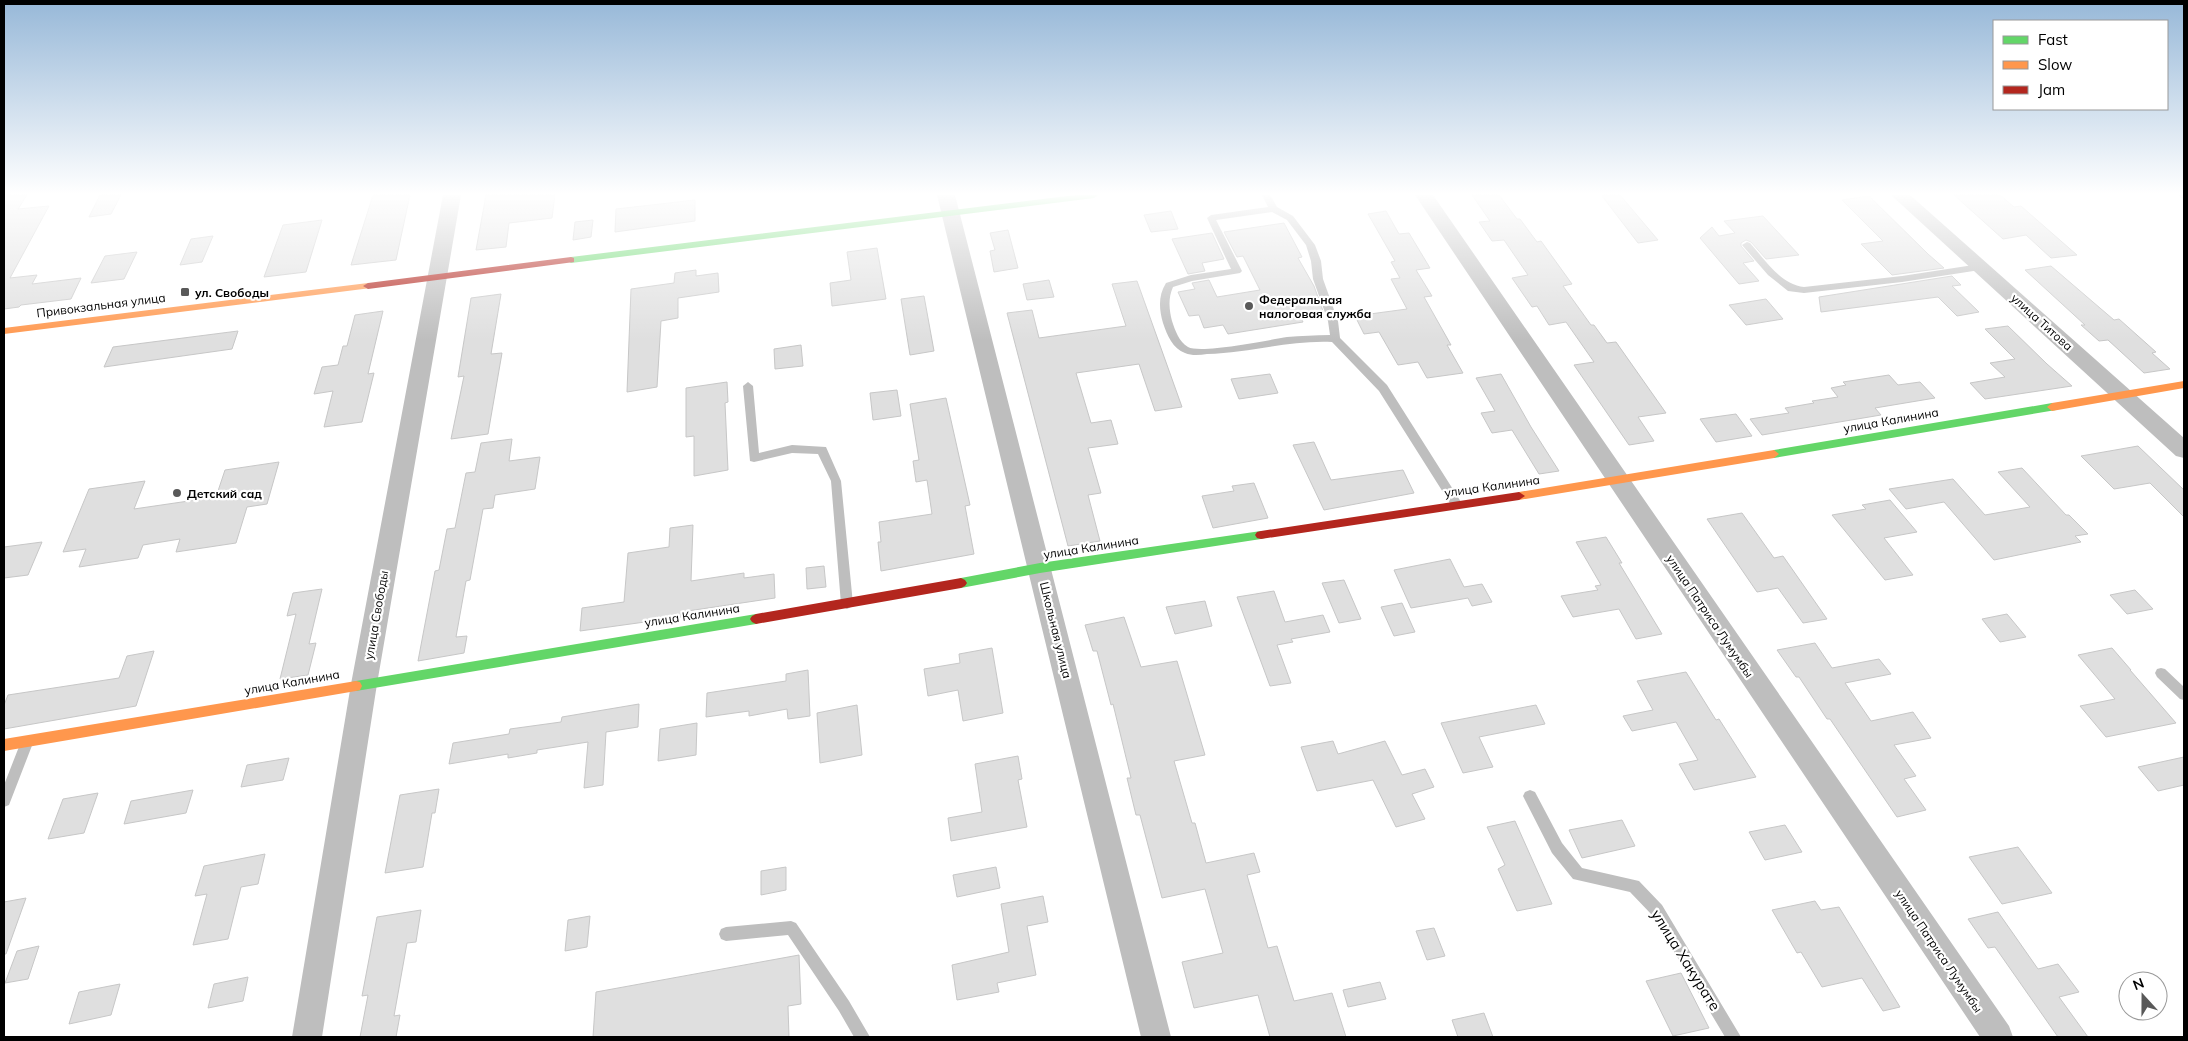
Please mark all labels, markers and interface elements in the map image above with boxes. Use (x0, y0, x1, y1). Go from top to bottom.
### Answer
legend (1993, 20, 2168, 110)
text: Fast (2038, 30, 2068, 49)
text: Slow (2038, 55, 2072, 74)
text: Jam (2038, 80, 2065, 99)
place label: ул. Свободы (195, 285, 269, 300)
marker: ул. Свободы (179, 286, 191, 298)
street label: Привокзальная улица (36, 290, 166, 320)
street label: улица Титова (2008, 290, 2076, 354)
place label: Федеральная налоговая служба (1259, 292, 1371, 321)
marker: Федеральная налоговая служба (1243, 300, 1255, 312)
street label: улица Калинина (1842, 404, 1940, 436)
street label: улица Калинина (1443, 472, 1541, 500)
place label: Детский сад (187, 486, 262, 501)
marker: Детский сад (171, 487, 183, 499)
street label: улица Калинина (1042, 532, 1140, 562)
street label: улица Патриса Лумумбы (1663, 552, 1757, 680)
street label: улица Свободы (361, 569, 391, 661)
street label: Школьная улица (1037, 580, 1075, 680)
street label: улица Калинина (643, 600, 741, 630)
street label: улица Калинина (243, 666, 341, 698)
street label: улица Патриса Лумумбы (1892, 887, 1986, 1015)
street label: улица Хакурате (1647, 906, 1725, 1014)
north arrow (2118, 971, 2168, 1021)
text: N (2130, 974, 2147, 994)

